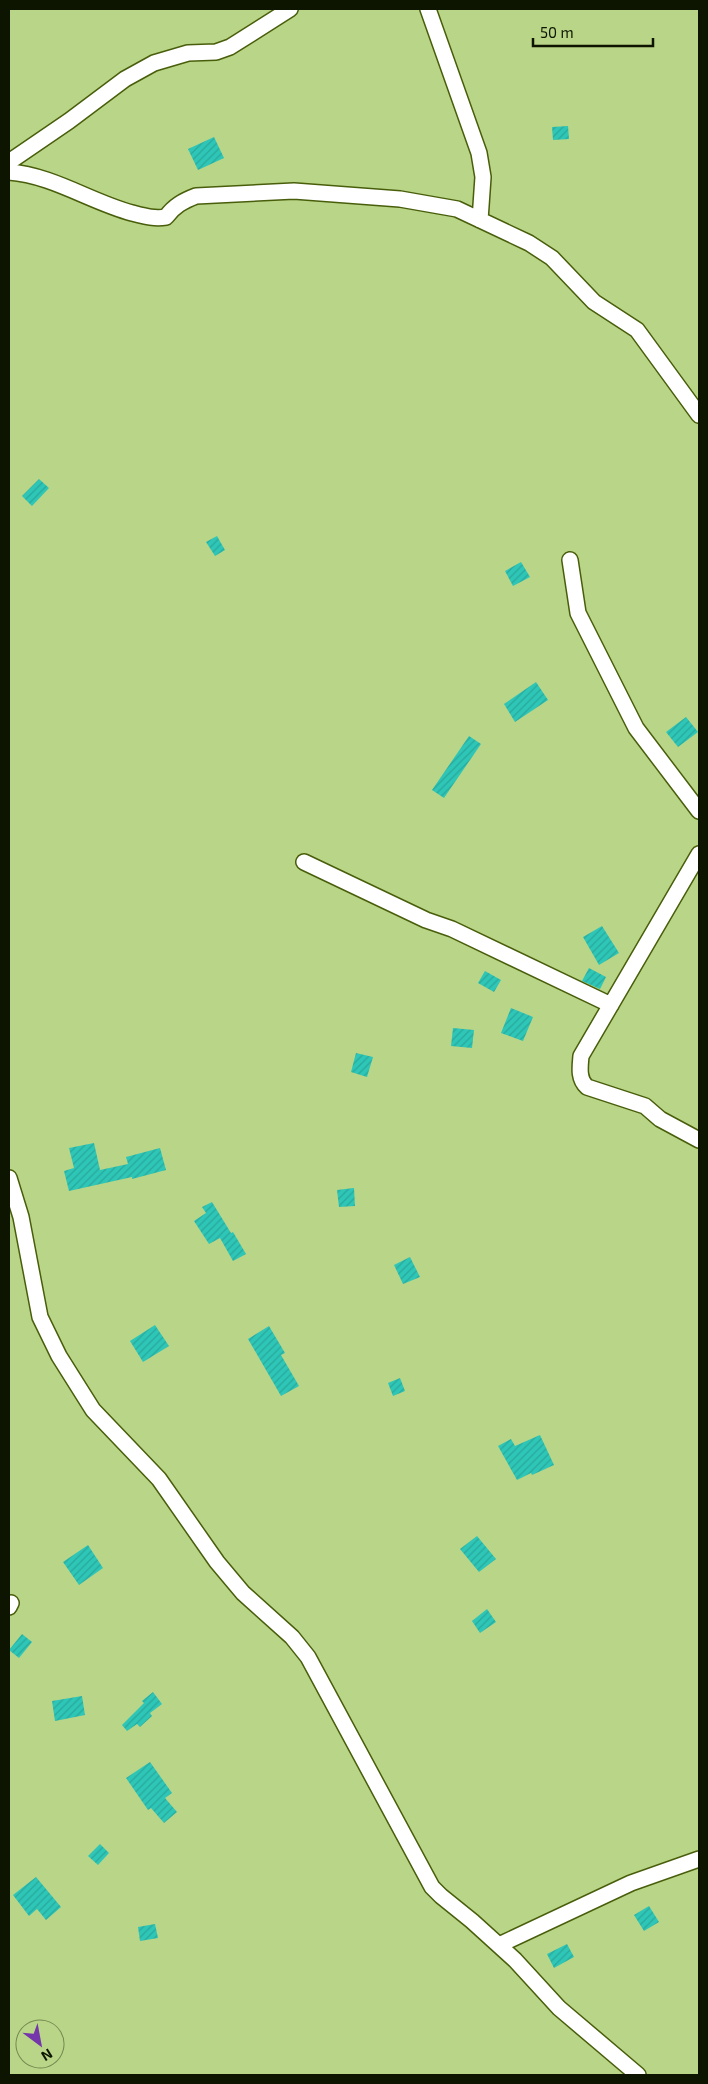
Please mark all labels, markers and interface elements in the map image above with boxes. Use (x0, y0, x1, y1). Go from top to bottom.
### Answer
scale bar (533, 15, 653, 47)
text: 50 m (540, 23, 574, 41)
north arrow (15, 2019, 65, 2069)
text: N (38, 2046, 56, 2065)

